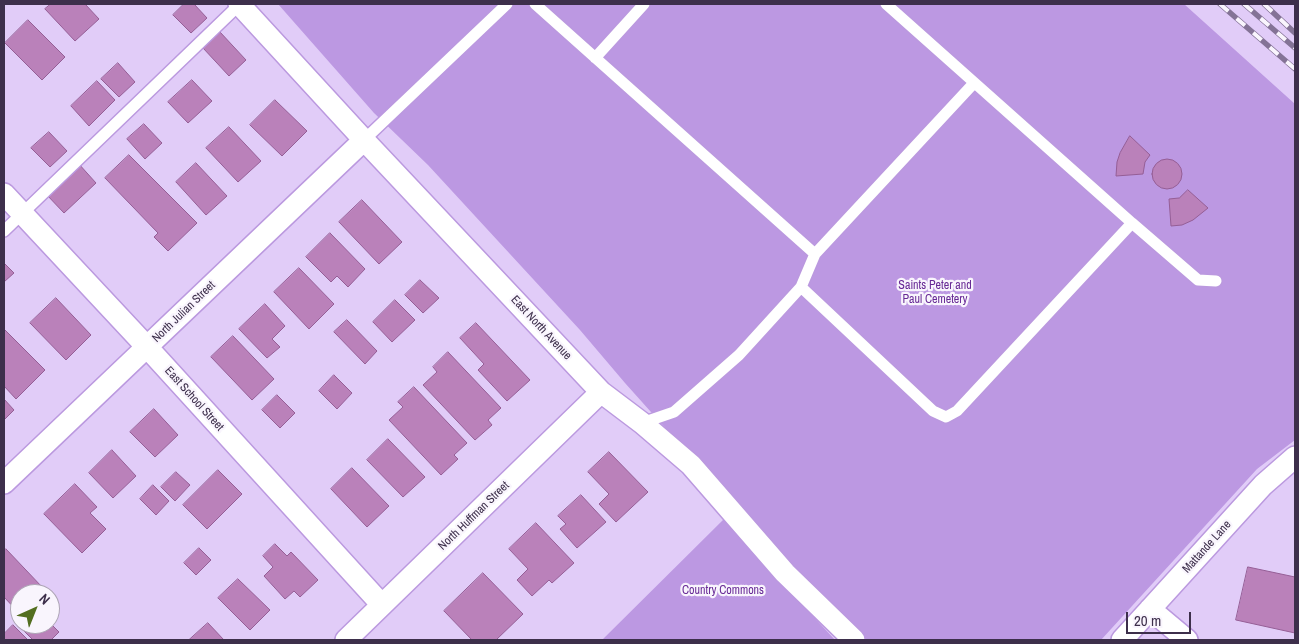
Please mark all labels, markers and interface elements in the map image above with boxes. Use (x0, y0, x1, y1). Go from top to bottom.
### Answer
street label: North Julian Street (149, 278, 219, 346)
park label: Saints Peter and Paul Cemetery (898, 279, 972, 307)
street label: East North Avenue (508, 293, 574, 363)
street label: East School Street (161, 364, 227, 434)
street label: North Huffman Street (436, 479, 512, 553)
street label: Mattande Lane (1180, 518, 1234, 576)
north arrow (10, 584, 60, 634)
park label: Country Commons (682, 584, 764, 598)
text: N (35, 590, 54, 608)
scale bar (1129, 602, 1194, 634)
text: 20 m (1134, 610, 1161, 631)

